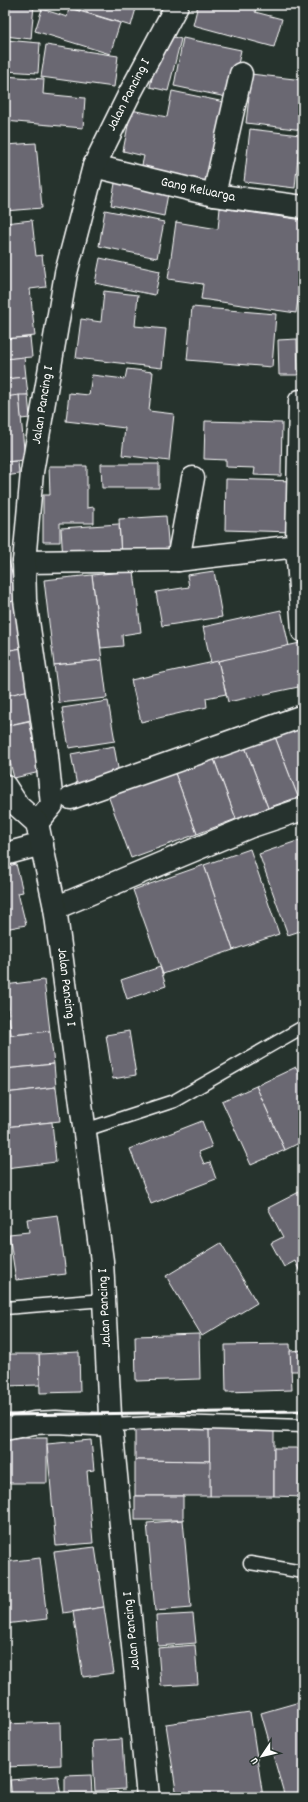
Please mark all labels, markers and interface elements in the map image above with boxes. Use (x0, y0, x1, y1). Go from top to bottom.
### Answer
street label: Jalan Pancing I (102, 55, 156, 135)
street label: Gang Keluarga (159, 172, 238, 208)
street label: Jalan Pancing I (27, 364, 59, 446)
street label: Jalan Pancing I (51, 947, 81, 1028)
street label: Jalan Pancing I (93, 1267, 117, 1348)
street label: Jalan Pancing I (118, 1590, 146, 1671)
north arrow (242, 1736, 282, 1776)
text: U (247, 1754, 264, 1767)

